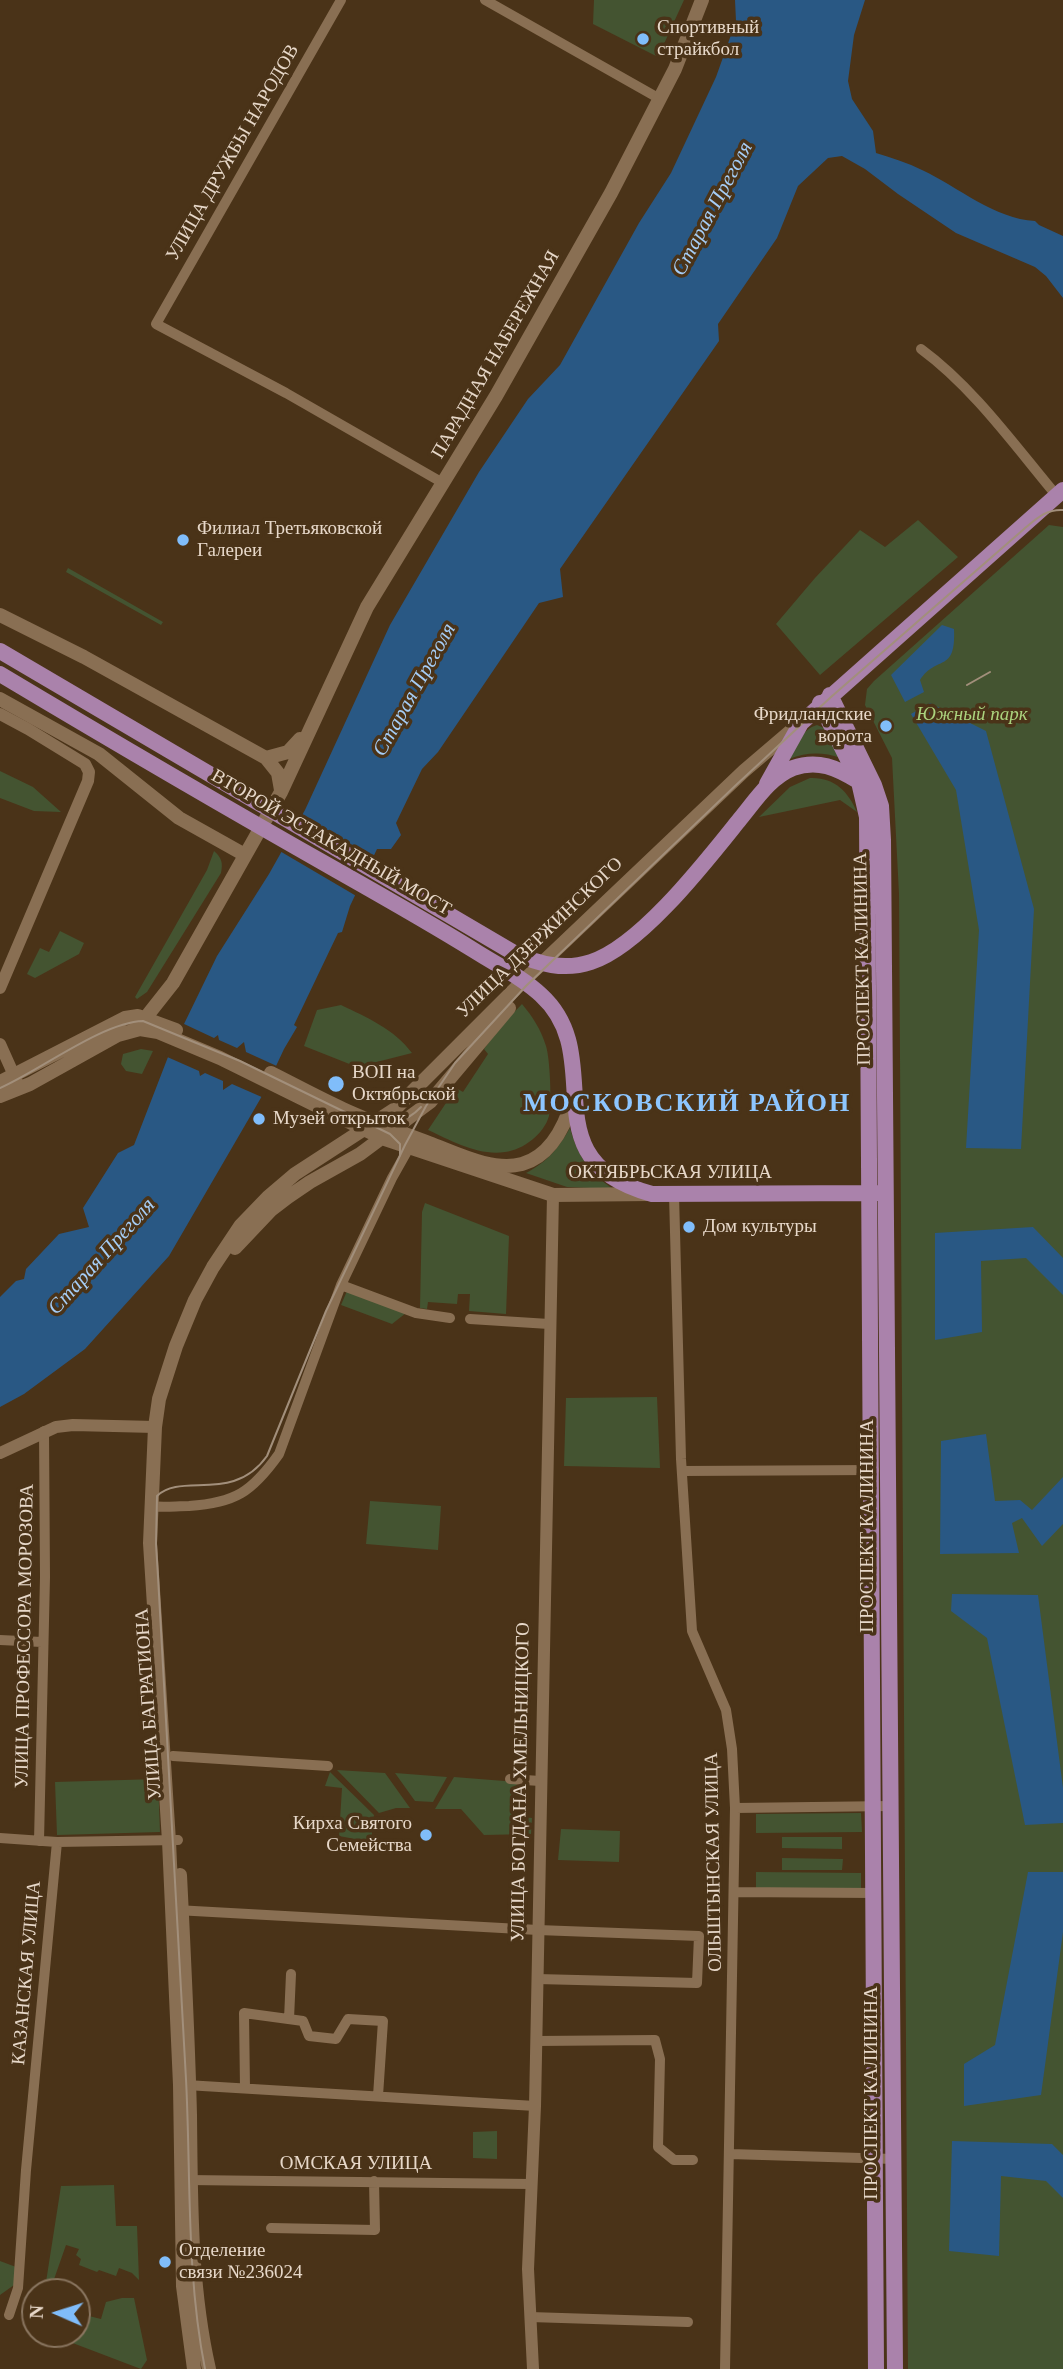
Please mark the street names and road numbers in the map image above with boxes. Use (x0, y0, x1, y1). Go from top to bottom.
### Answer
street label: УЛИЦА ДРУЖБЫ НАРОДОВ (162, 41, 304, 265)
street label: ПАРАДНАЯ НАБЕРЕЖНАЯ (427, 247, 565, 463)
street label: ВТОРОЙ ЭСТАКАДНЫЙ МОСТ (207, 765, 455, 921)
street label: ПРОСПЕКТ КАЛИНИНА (850, 852, 876, 1066)
street label: УЛИЦА ДЗЕРЖИНСКОГО (452, 853, 628, 1023)
street label: ОКТЯБРЬСКАЯ УЛИЦА (568, 1162, 772, 1184)
street label: ПРОСПЕКТ КАЛИНИНА (857, 1419, 879, 1633)
street label: УЛИЦА ПРОФЕССОРА МОРОЗОВА (11, 1484, 39, 1788)
street label: УЛИЦА БАГРАТИОНА (131, 1607, 167, 1801)
street label: УЛИЦА БОГДАНА ХМЕЛЬНИЦКОГО (507, 1622, 535, 1942)
street label: ОЛЬШТЫНСКАЯ УЛИЦА (701, 1752, 727, 1972)
street label: КАЗАНСКАЯ УЛИЦА (8, 1880, 46, 2066)
street label: ПРОСПЕКТ КАЛИНИНА (861, 1986, 883, 2200)
street label: ОМСКАЯ УЛИЦА (280, 2153, 432, 2175)

